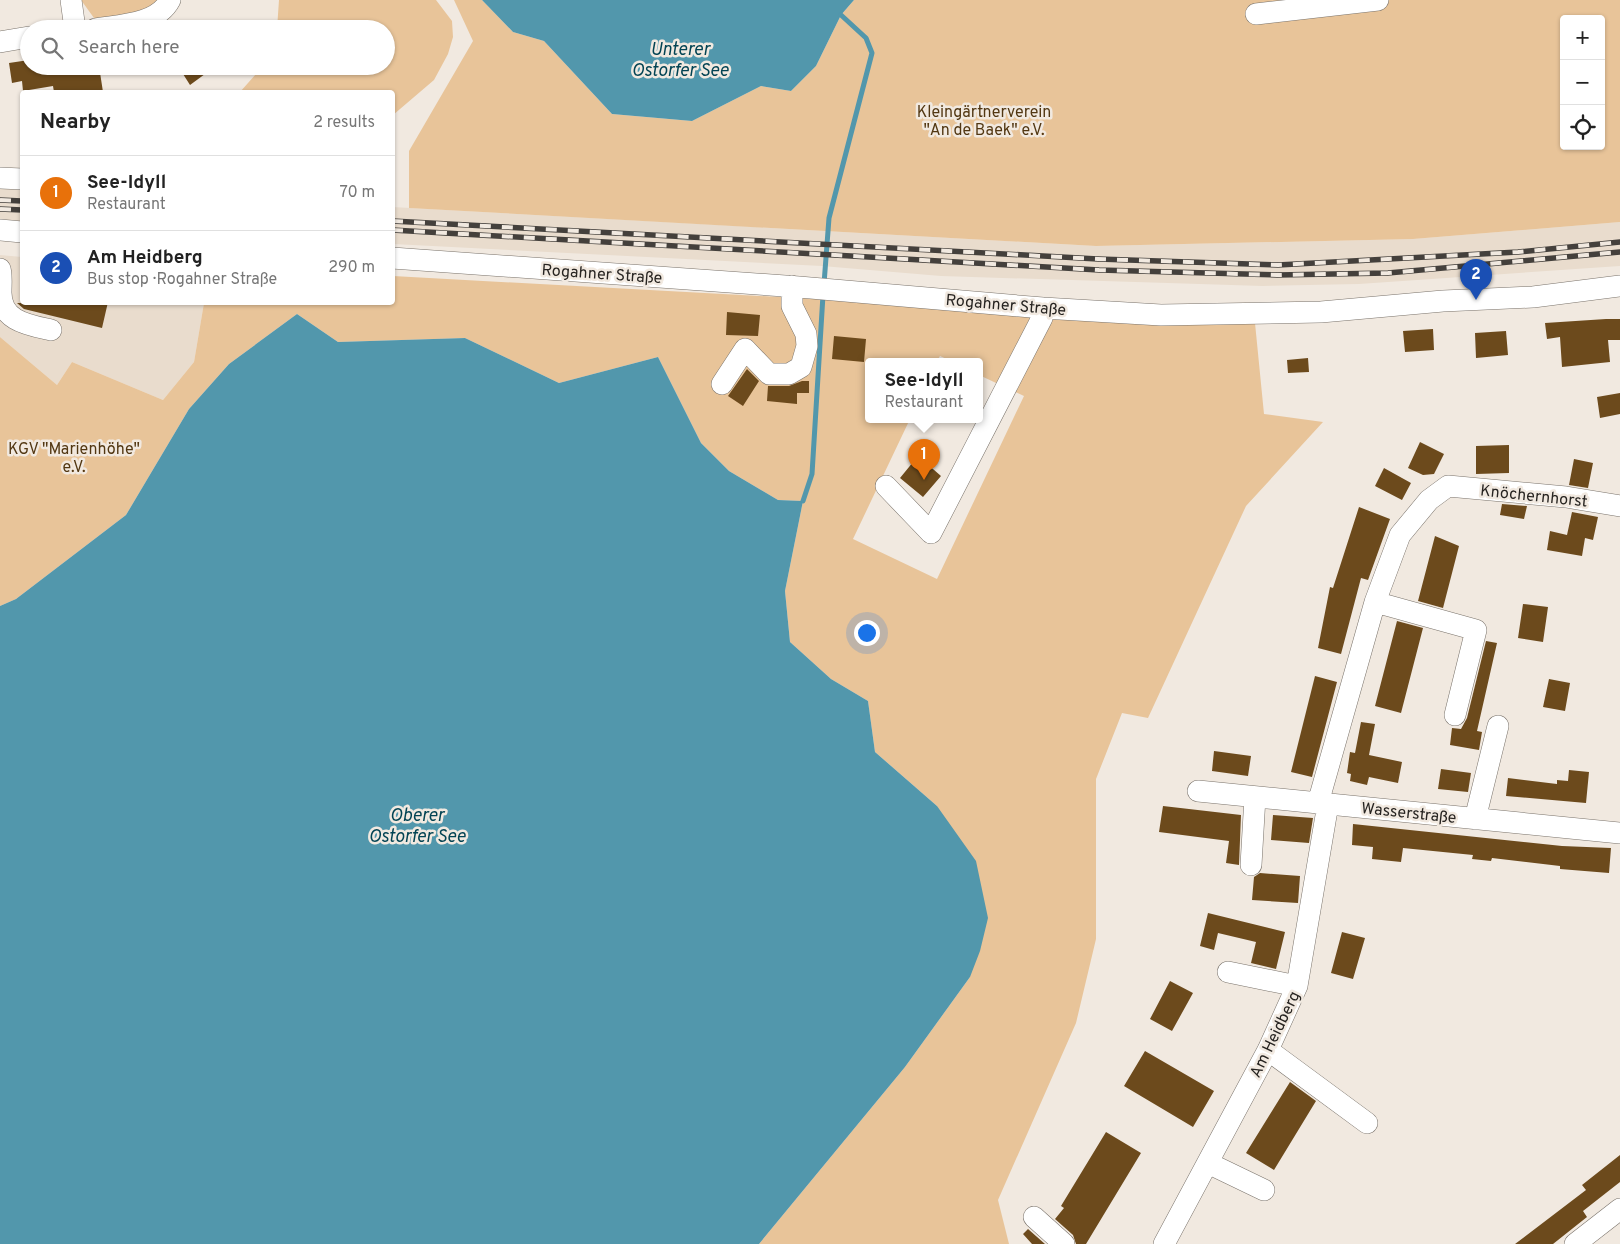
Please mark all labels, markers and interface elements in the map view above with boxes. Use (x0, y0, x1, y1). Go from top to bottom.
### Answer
map controls (1560, 15, 1605, 150)
button: + (1560, 15, 1605, 60)
search box (20, 20, 395, 75)
icon: search (38, 34, 66, 62)
text: Search here (78, 36, 180, 60)
water label: Unterer Ostorfer See (631, 39, 729, 83)
button: − (1560, 60, 1605, 105)
park label: Kleingärtnerverein "An de Baek" e.V. (917, 103, 1051, 141)
button: locate (1560, 105, 1605, 150)
text: Nearby (40, 109, 111, 136)
text: 2 results (313, 113, 375, 133)
text: See-Idyll (87, 171, 166, 195)
text: 1 (53, 183, 59, 203)
text: 70 m (340, 183, 375, 203)
text: Restaurant (87, 195, 166, 215)
text: Am Heidberg (87, 246, 203, 270)
text: 2 (51, 258, 61, 278)
text: 290 m (328, 258, 375, 278)
pin: 2 (1460, 259, 1492, 300)
street label: Rogahner Straße (541, 261, 663, 289)
text: Bus stop · Rogahner Straße (87, 270, 277, 290)
street label: Rogahner Straße (945, 291, 1067, 321)
popup (865, 358, 983, 423)
text: See-Idyll (884, 369, 964, 393)
text: Restaurant (884, 393, 963, 413)
pin: 1 (908, 439, 940, 480)
park label: KGV "Marienhöhe" e.V. (8, 440, 140, 478)
street label: Knöchernhorst (1479, 481, 1588, 513)
your location (854, 620, 880, 646)
street label: Wasserstraße (1360, 799, 1457, 829)
water label: Oberer Ostorfer See (368, 805, 466, 849)
street label: Am Heidberg (1246, 988, 1305, 1081)

